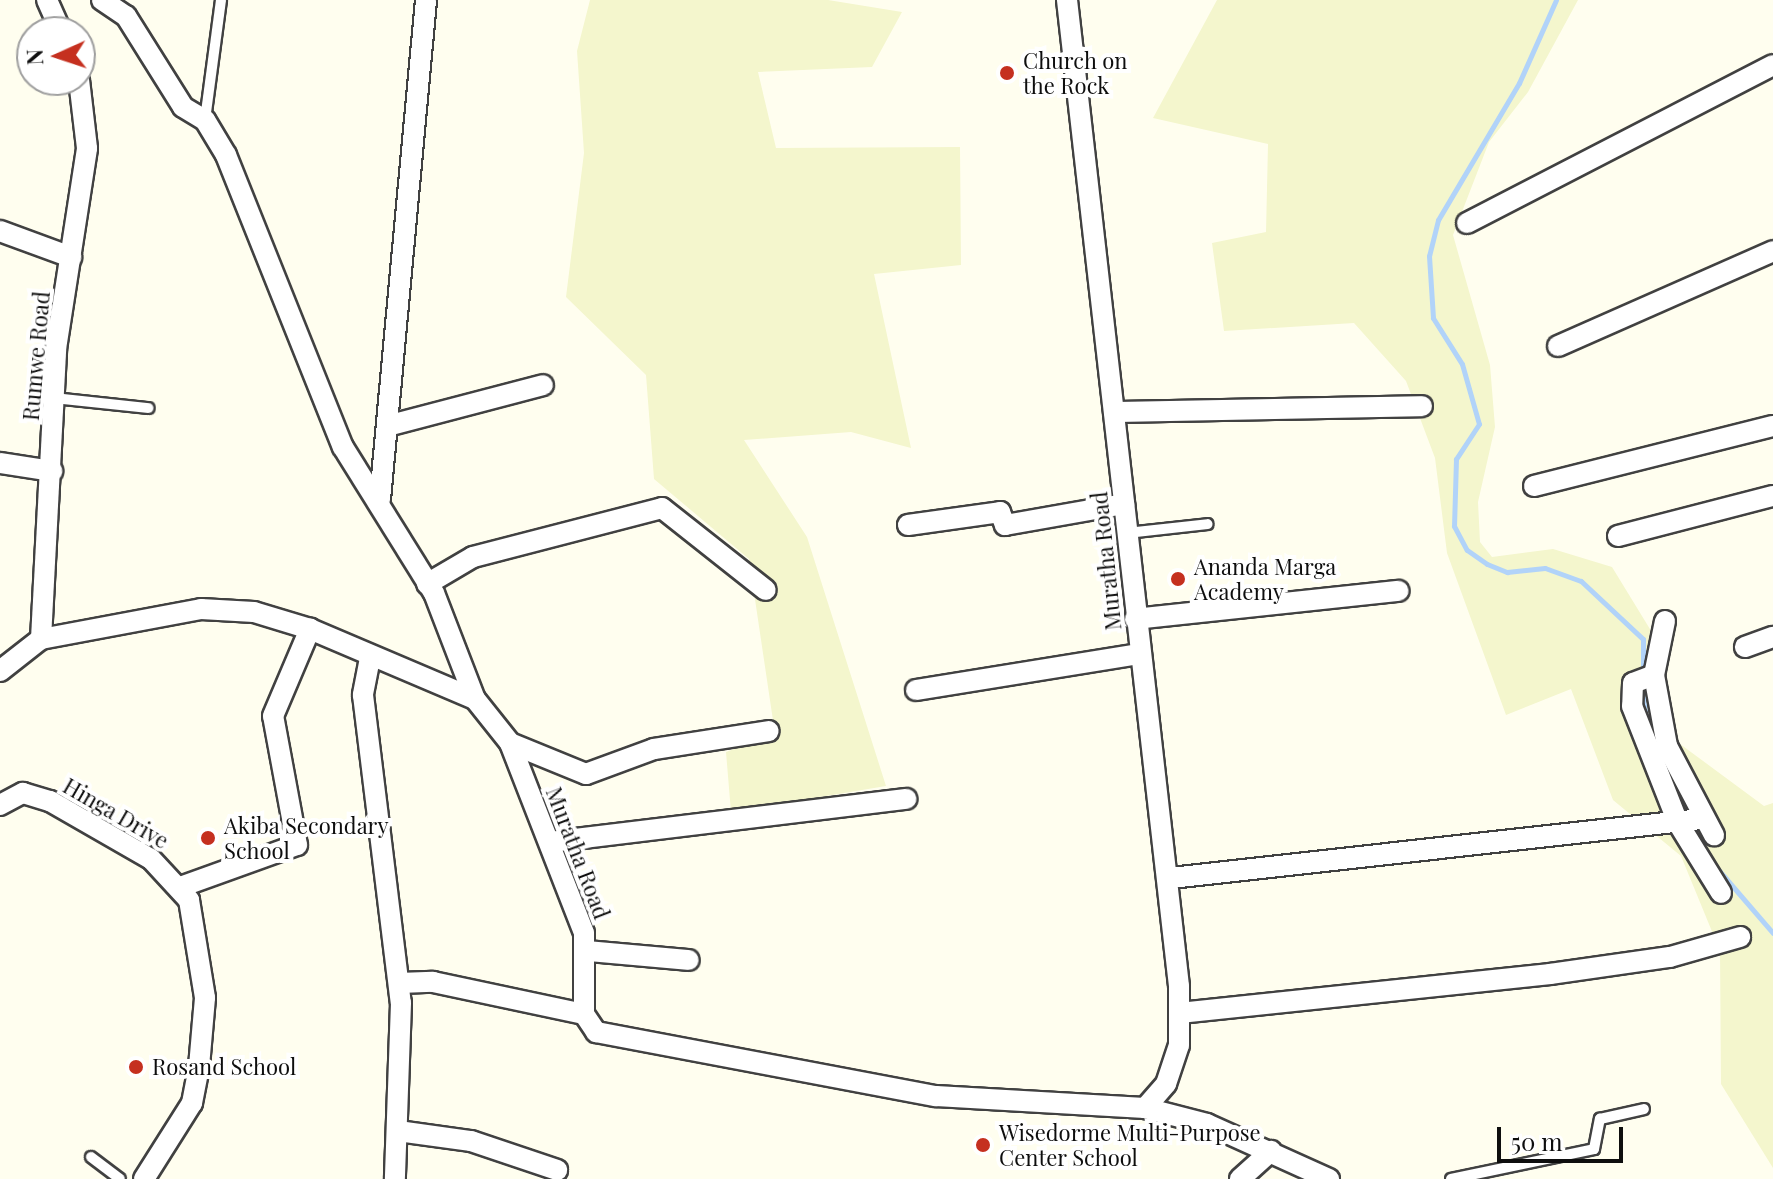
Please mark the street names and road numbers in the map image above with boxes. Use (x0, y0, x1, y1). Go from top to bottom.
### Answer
street label: Rumwe Road (17, 290, 55, 422)
street label: Muratha Road (1086, 490, 1126, 632)
street label: Hinga Drive (58, 772, 174, 854)
street label: Muratha Road (541, 783, 615, 923)

